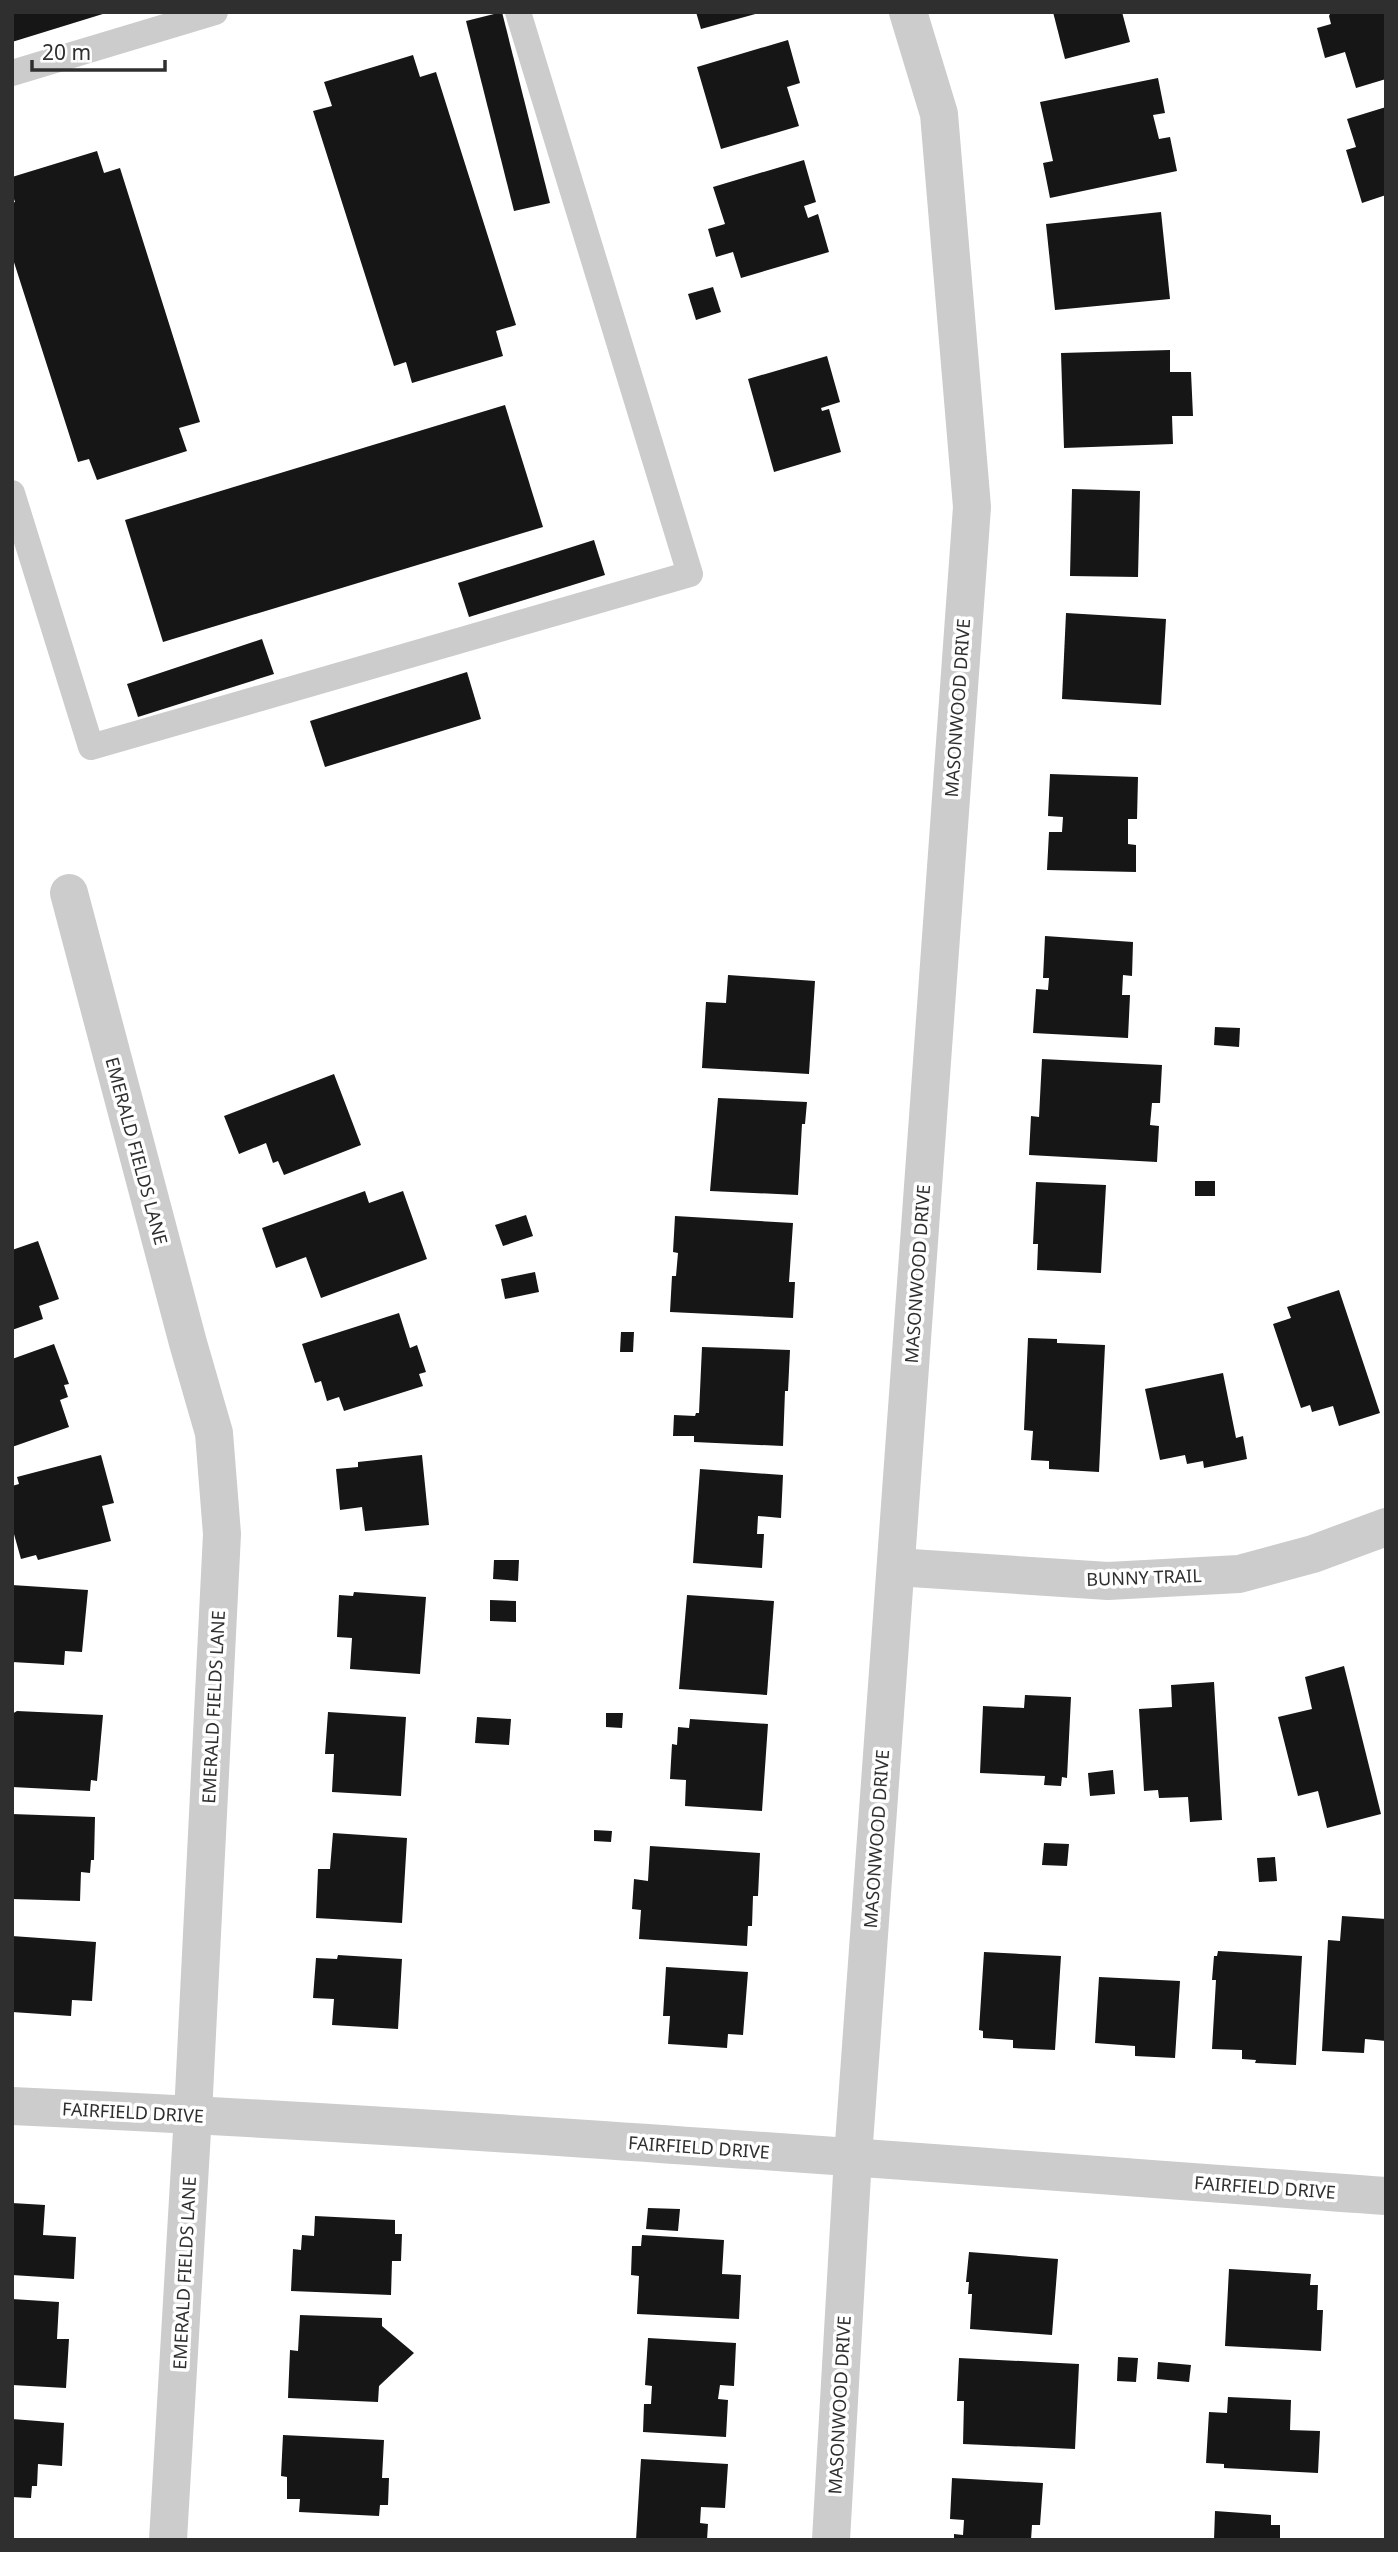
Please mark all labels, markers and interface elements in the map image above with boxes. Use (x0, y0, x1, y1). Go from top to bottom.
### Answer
scale bar (32, 28, 164, 72)
text: 20 m (42, 38, 91, 66)
street label: MASONWOOD DRIVE (939, 618, 975, 798)
street label: EMERALD FIELDS LANE (100, 1054, 174, 1248)
street label: MASONWOOD DRIVE (899, 1184, 935, 1364)
street label: BUNNY TRAIL (1086, 1563, 1202, 1591)
street label: EMERALD FIELDS LANE (196, 1610, 230, 1804)
street label: MASONWOOD DRIVE (858, 1749, 894, 1929)
street label: FAIRFIELD DRIVE (62, 2096, 204, 2128)
street label: FAIRFIELD DRIVE (627, 2130, 771, 2164)
street label: FAIRFIELD DRIVE (1193, 2170, 1337, 2204)
street label: EMERALD FIELDS LANE (167, 2176, 201, 2370)
street label: MASONWOOD DRIVE (822, 2315, 856, 2495)

